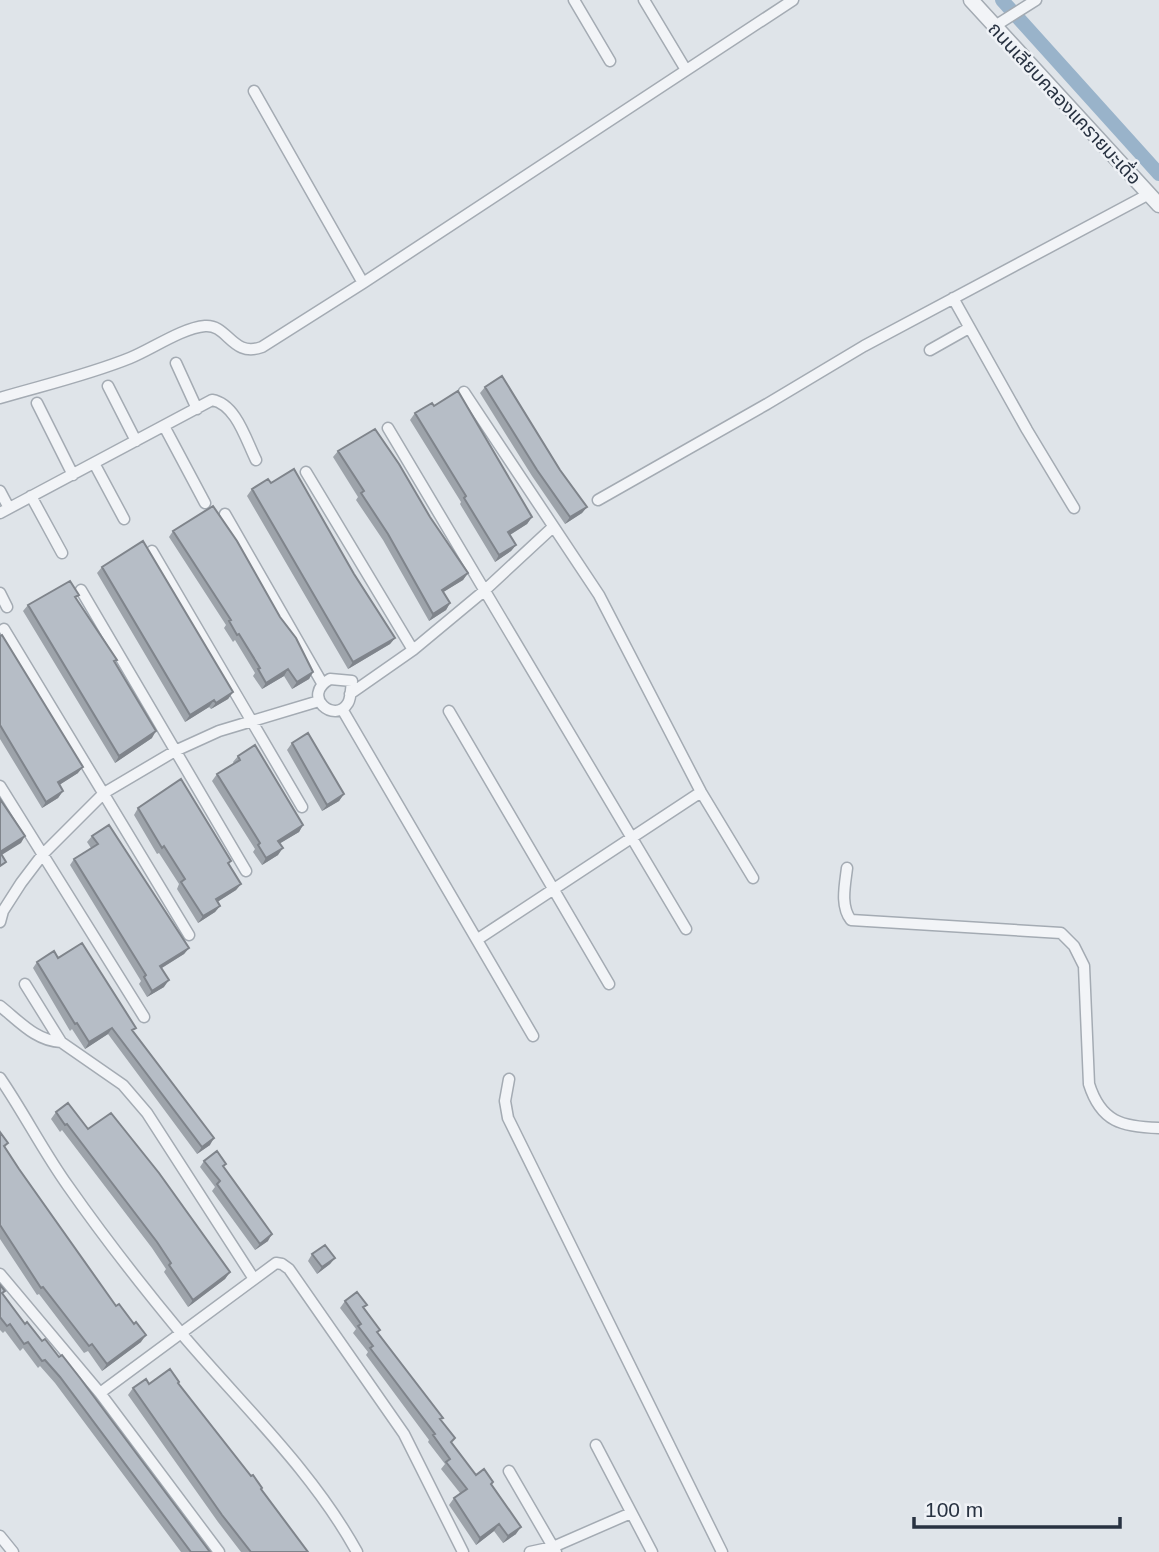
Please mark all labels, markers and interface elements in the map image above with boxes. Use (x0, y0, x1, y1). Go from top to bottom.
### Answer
street label: ถนนเลียบคลองแครายมะเดื่อ (984, 16, 1147, 189)
scale bar (914, 1486, 1120, 1530)
text: 100 m (925, 1498, 983, 1521)

